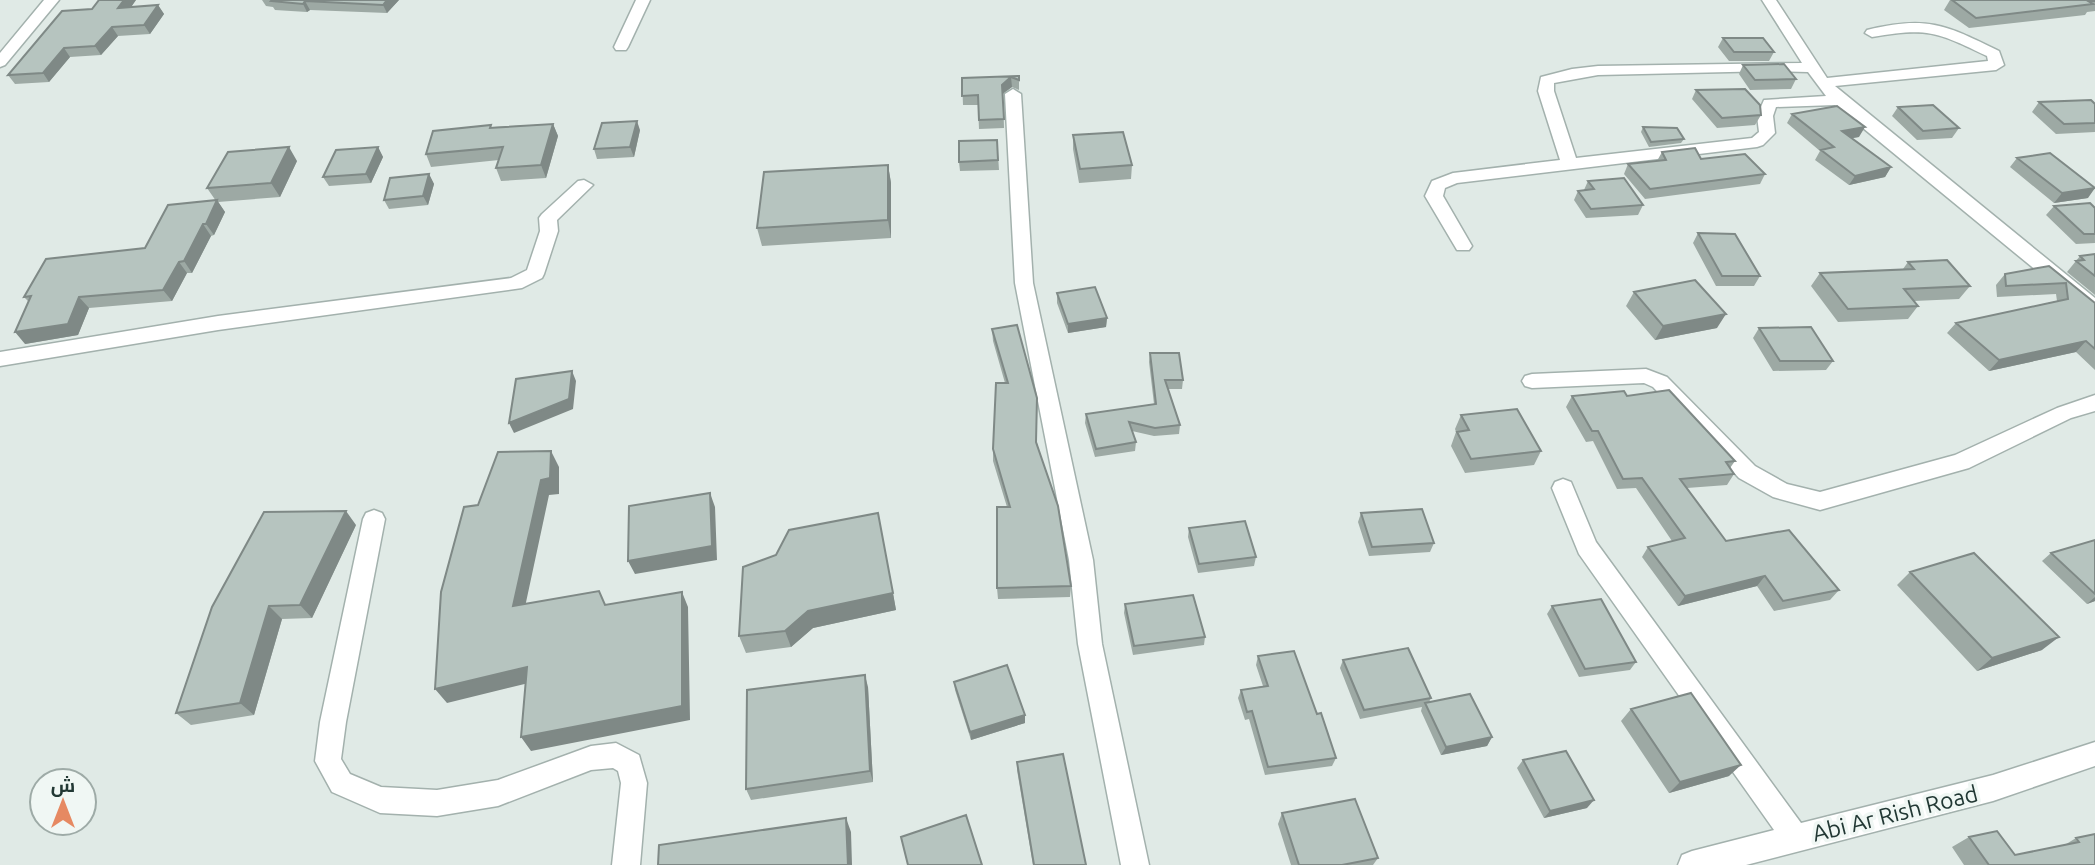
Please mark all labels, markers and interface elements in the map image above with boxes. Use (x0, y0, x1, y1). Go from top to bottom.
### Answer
north arrow (28, 767, 98, 837)
text: ش (51, 774, 75, 797)
street label: Abi Ar Rish Road (1810, 780, 1980, 846)

